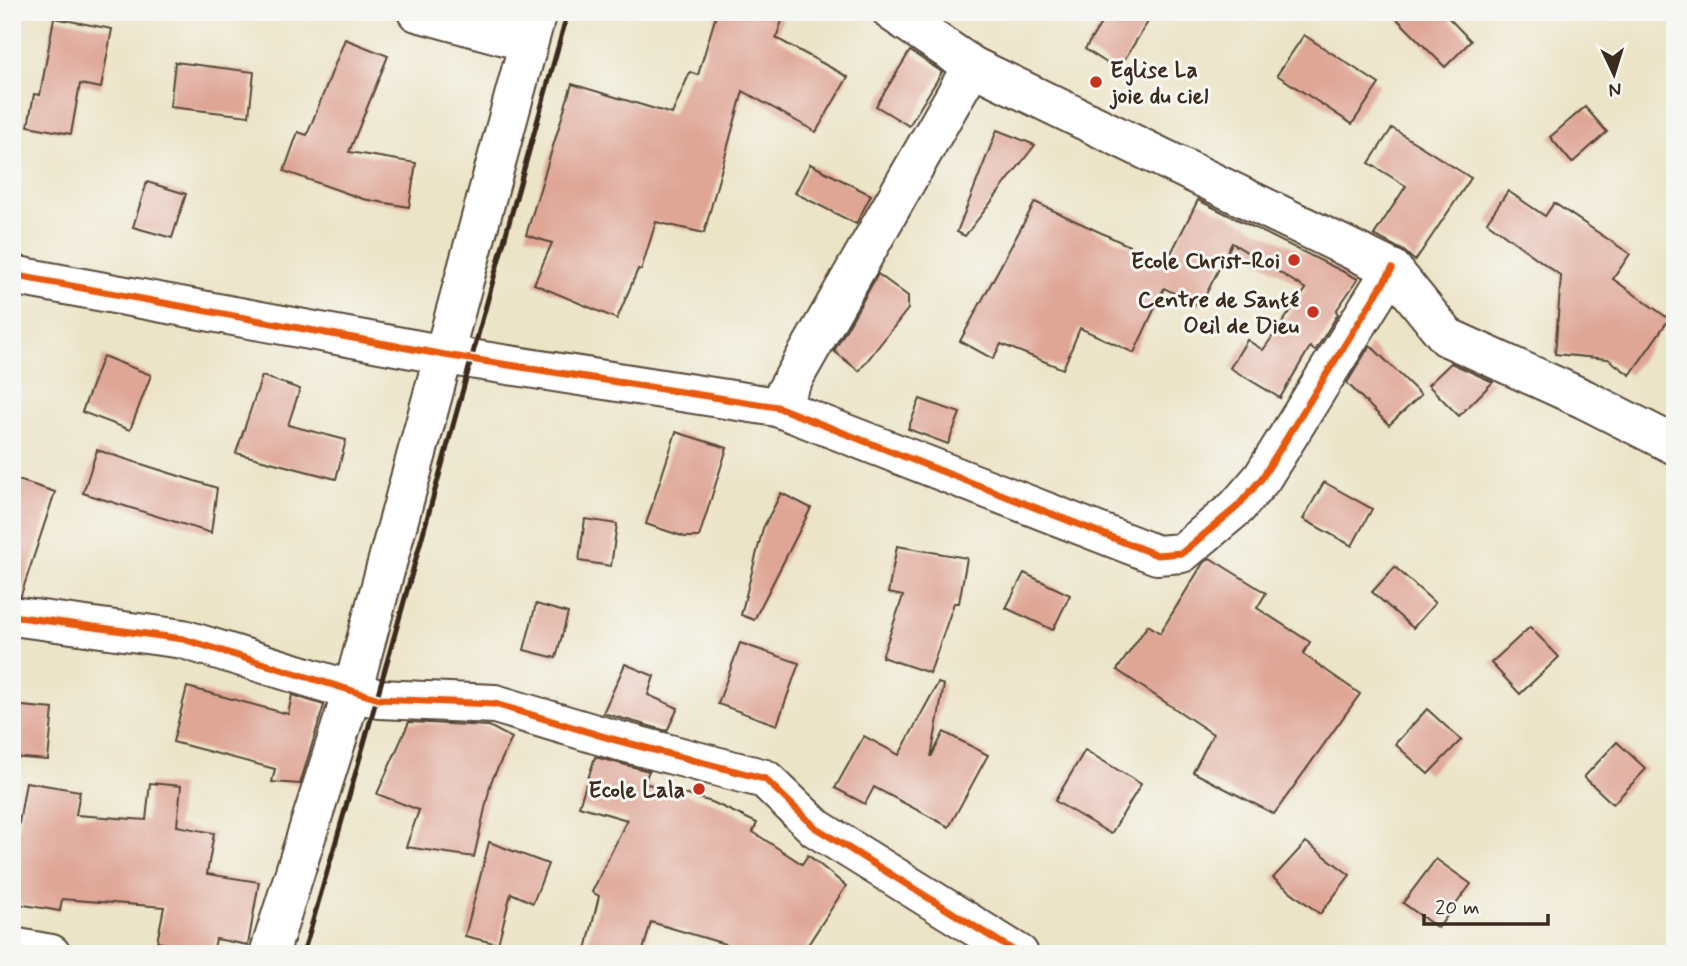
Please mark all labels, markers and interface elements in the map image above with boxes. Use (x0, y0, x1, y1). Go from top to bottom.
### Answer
north arrow (1578, 38, 1648, 108)
place label: Eglise La joie du ciel (1109, 56, 1209, 112)
marker: Eglise La joie du ciel (1088, 74, 1104, 90)
text: N (1608, 77, 1622, 102)
place label: Ecole Christ-Roi (1131, 247, 1280, 277)
marker: Ecole Christ-Roi (1286, 252, 1302, 268)
place label: Centre de Santé Oeil de Dieu (1138, 286, 1300, 342)
marker: Centre de Santé Oeil de Dieu (1305, 304, 1321, 320)
place label: Ecole Lala (588, 776, 685, 806)
marker: Ecole Lala (691, 781, 707, 797)
scale bar (1424, 882, 1549, 926)
text: 20 m (1435, 894, 1480, 922)

